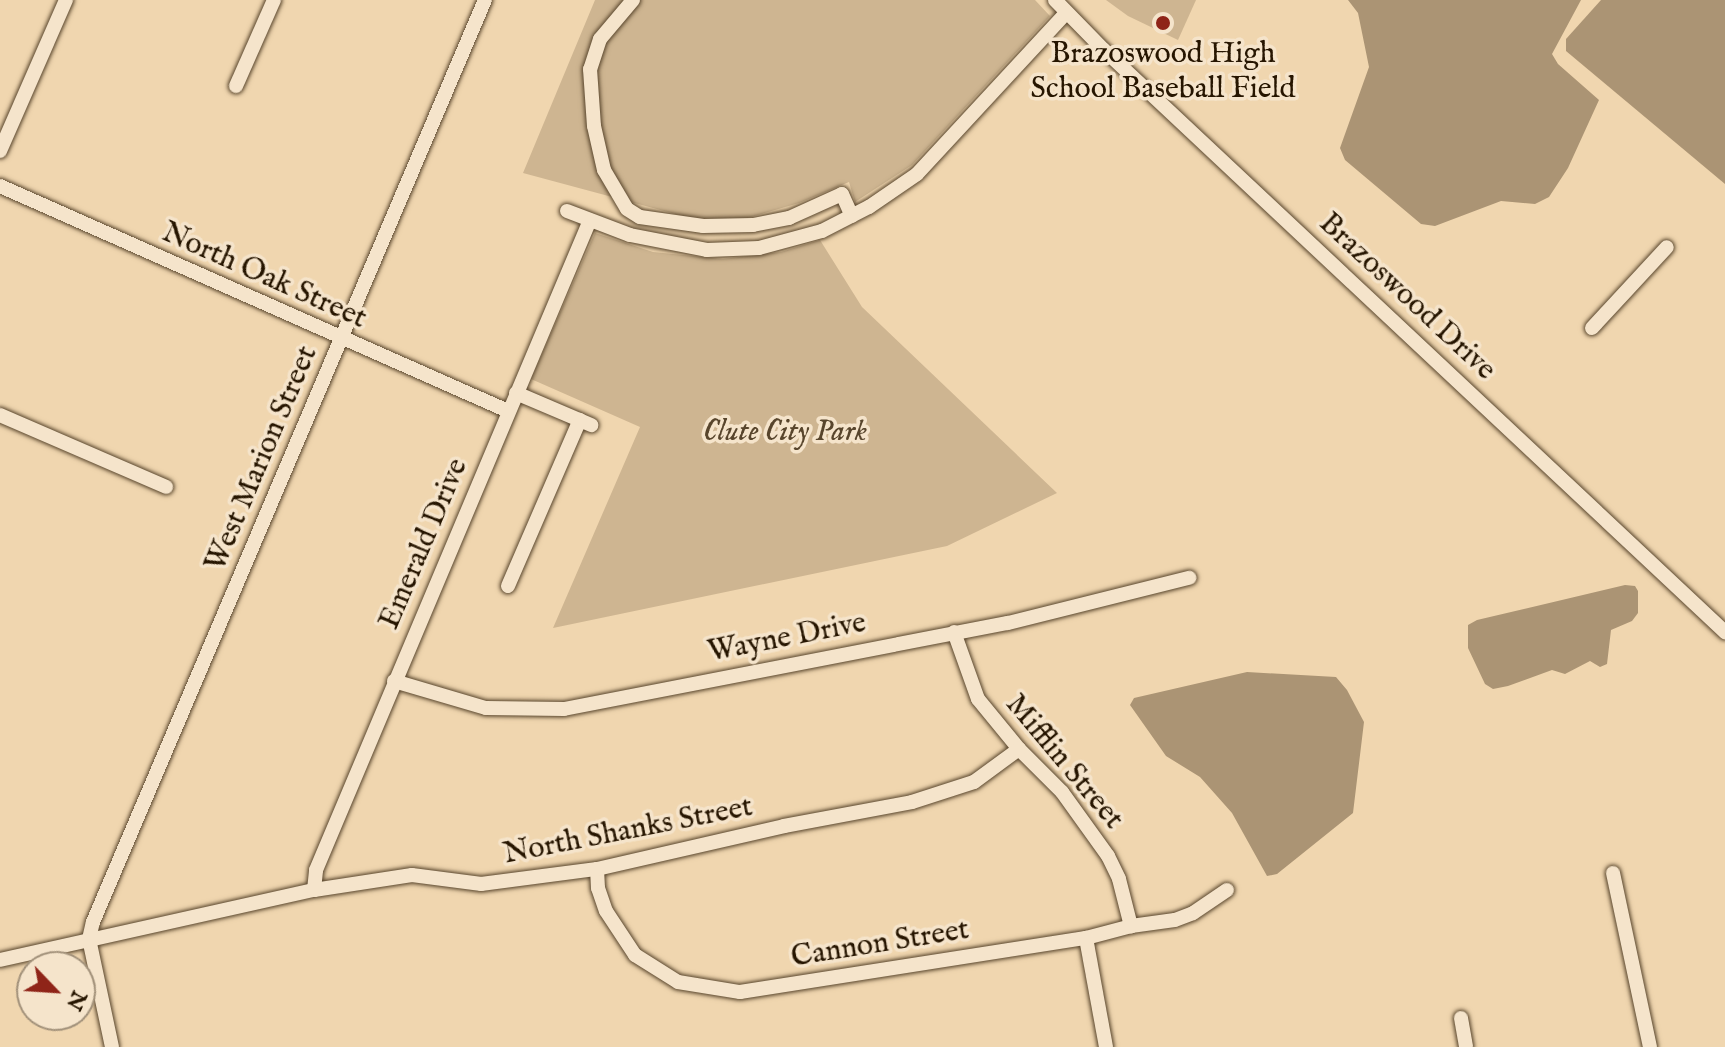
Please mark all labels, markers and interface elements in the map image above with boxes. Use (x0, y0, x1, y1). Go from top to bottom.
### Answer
marker: Brazoswood High School Baseball Field (1154, 14, 1172, 32)
place label: Brazoswood High School Baseball Field (1030, 36, 1296, 106)
street label: Brazoswood Drive (1311, 206, 1503, 388)
street label: North Oak Street (156, 215, 372, 337)
street label: West Marion Street (198, 341, 326, 577)
park label: Clute City Park (703, 414, 867, 450)
street label: Emerald Drive (372, 453, 476, 635)
street label: Wayne Drive (705, 605, 869, 671)
street label: Mifflin Street (997, 687, 1131, 837)
street label: North Shanks Street (500, 789, 756, 873)
street label: Cannon Street (789, 912, 971, 976)
north arrow (16, 951, 96, 1031)
text: N (59, 986, 93, 1015)

